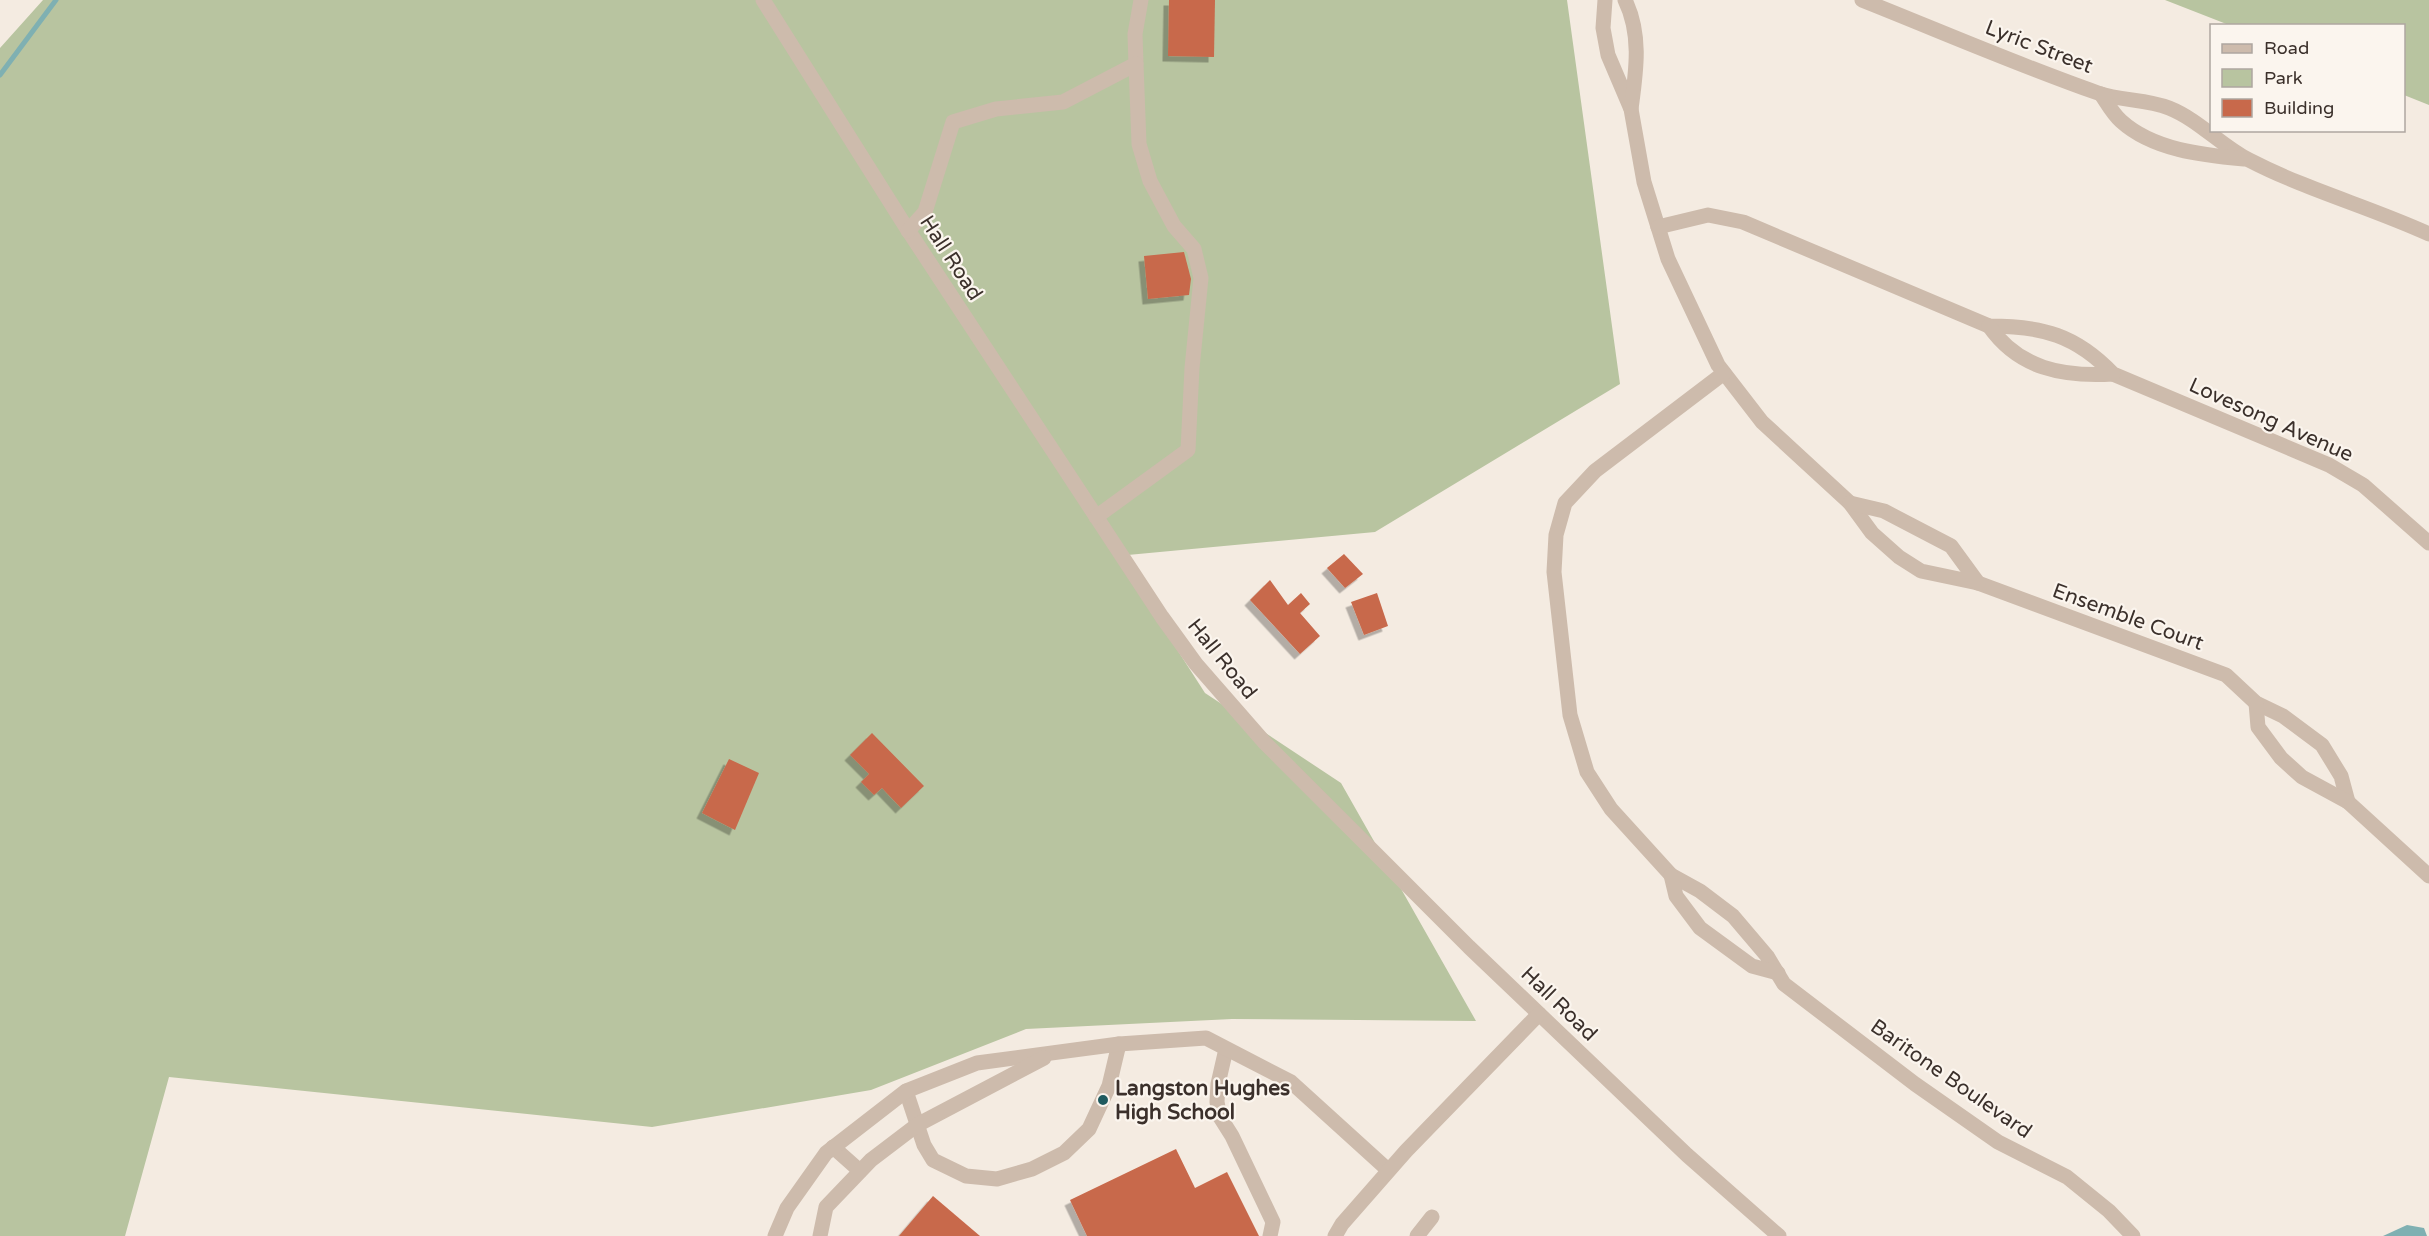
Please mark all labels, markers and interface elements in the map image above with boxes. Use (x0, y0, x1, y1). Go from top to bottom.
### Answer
street label: Lyric Street (1982, 15, 2096, 79)
legend (2210, 24, 2405, 132)
text: Road (2264, 37, 2309, 59)
text: Park (2264, 67, 2303, 89)
text: Building (2264, 97, 2334, 119)
street label: Hall Road (914, 211, 988, 305)
street label: Lovesong Avenue (2185, 373, 2357, 467)
street label: Ensemble Court (2049, 578, 2207, 656)
street label: Hall Road (1182, 614, 1262, 704)
street label: Hall Road (1516, 962, 1602, 1046)
street label: Baritone Boulevard (1866, 1014, 2036, 1144)
place label: Langston Hughes High School (1115, 1076, 1290, 1125)
marker: Langston Hughes High School (1096, 1093, 1110, 1107)

